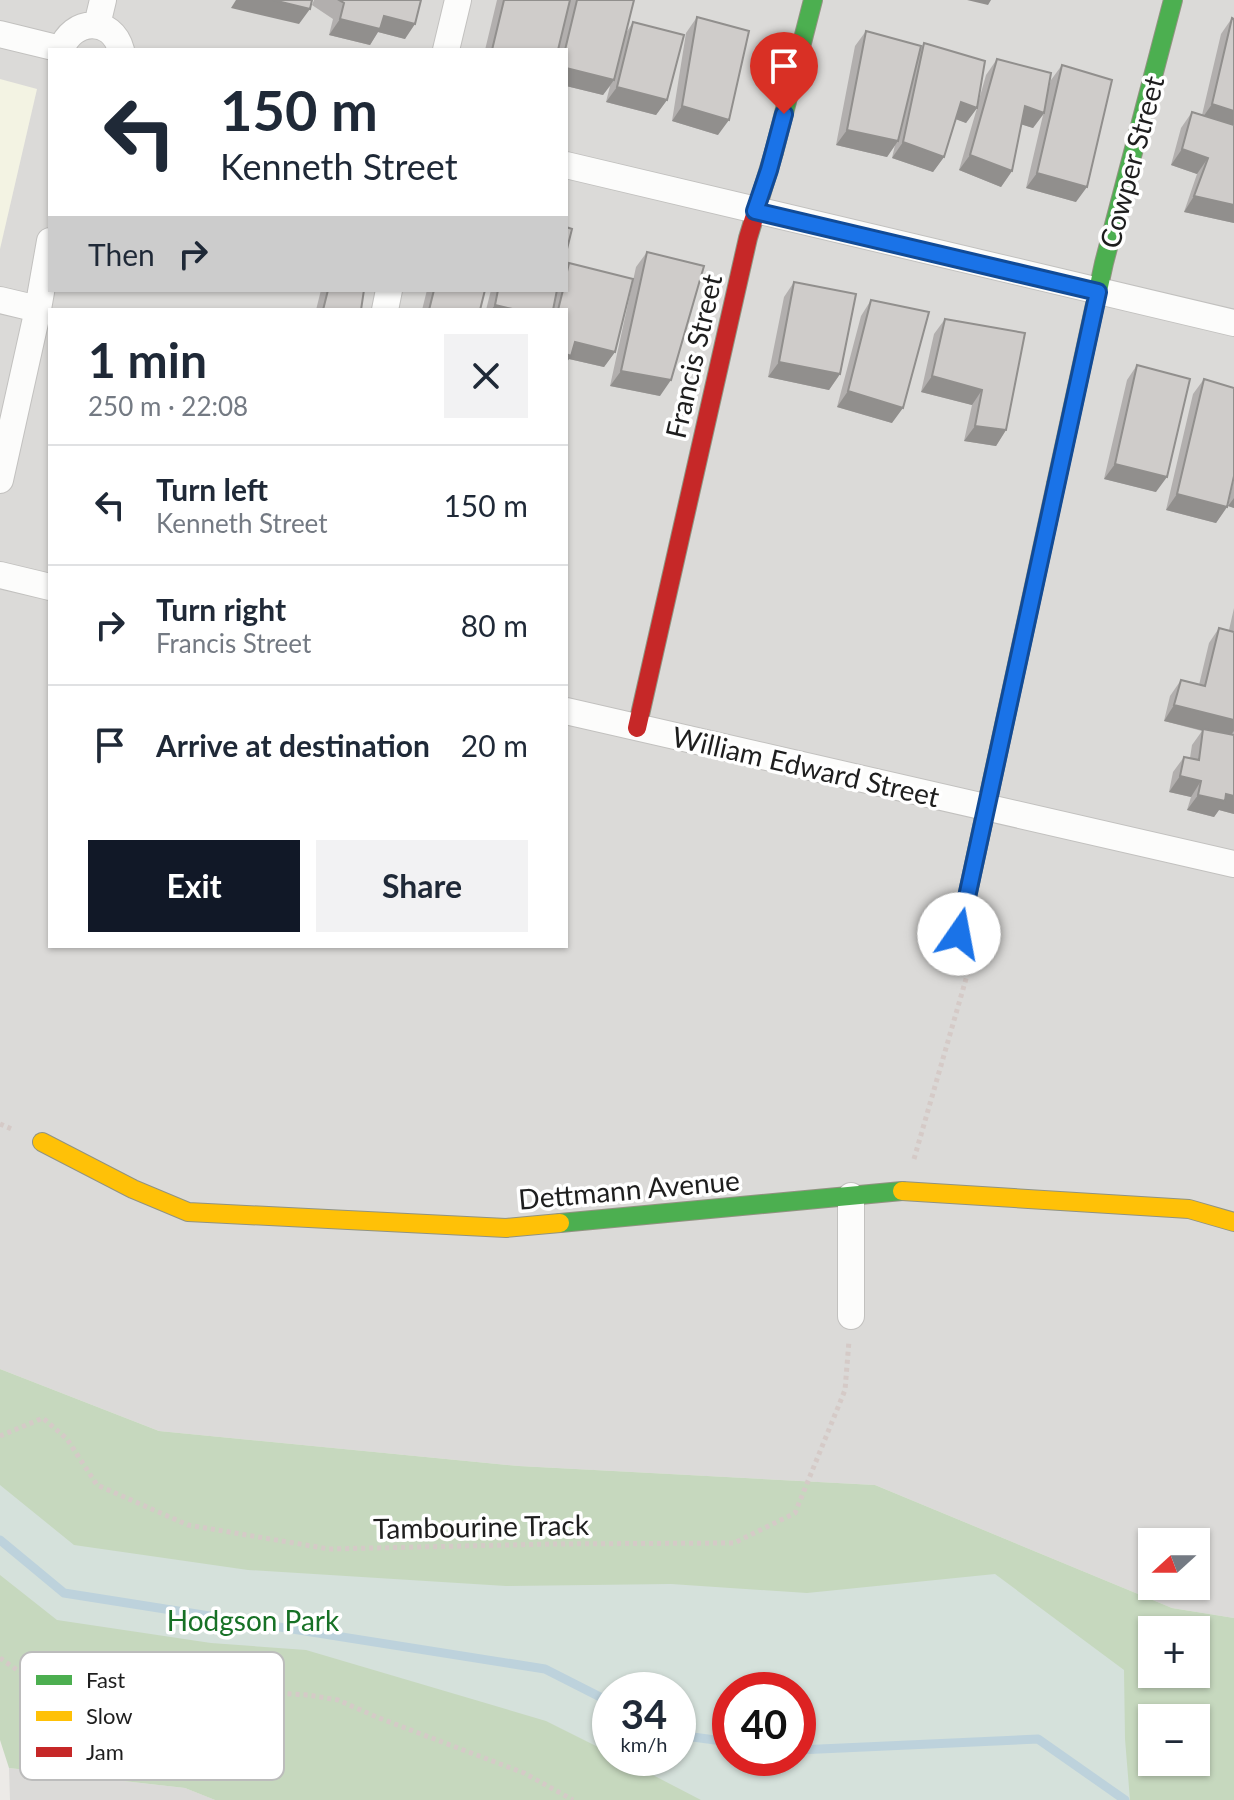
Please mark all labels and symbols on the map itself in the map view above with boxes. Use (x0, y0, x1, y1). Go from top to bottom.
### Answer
pin (750, 32, 818, 114)
street label: Cowper Street (1092, 72, 1170, 252)
street label: Francis Street (658, 271, 728, 441)
street label: William Edward Street (669, 719, 943, 813)
position arrow (917, 892, 1001, 976)
street label: Dettmann Avenue (517, 1162, 741, 1216)
street label: Tambourine Track (373, 1507, 590, 1545)
north arrow (1138, 1528, 1210, 1600)
park label: Hodgson Park (167, 1603, 340, 1637)
legend (20, 1652, 284, 1780)
text: Fast (86, 1666, 125, 1693)
speed limit sign: 40 (712, 1672, 816, 1776)
text: Slow (86, 1702, 133, 1729)
text: Jam (86, 1738, 124, 1765)

